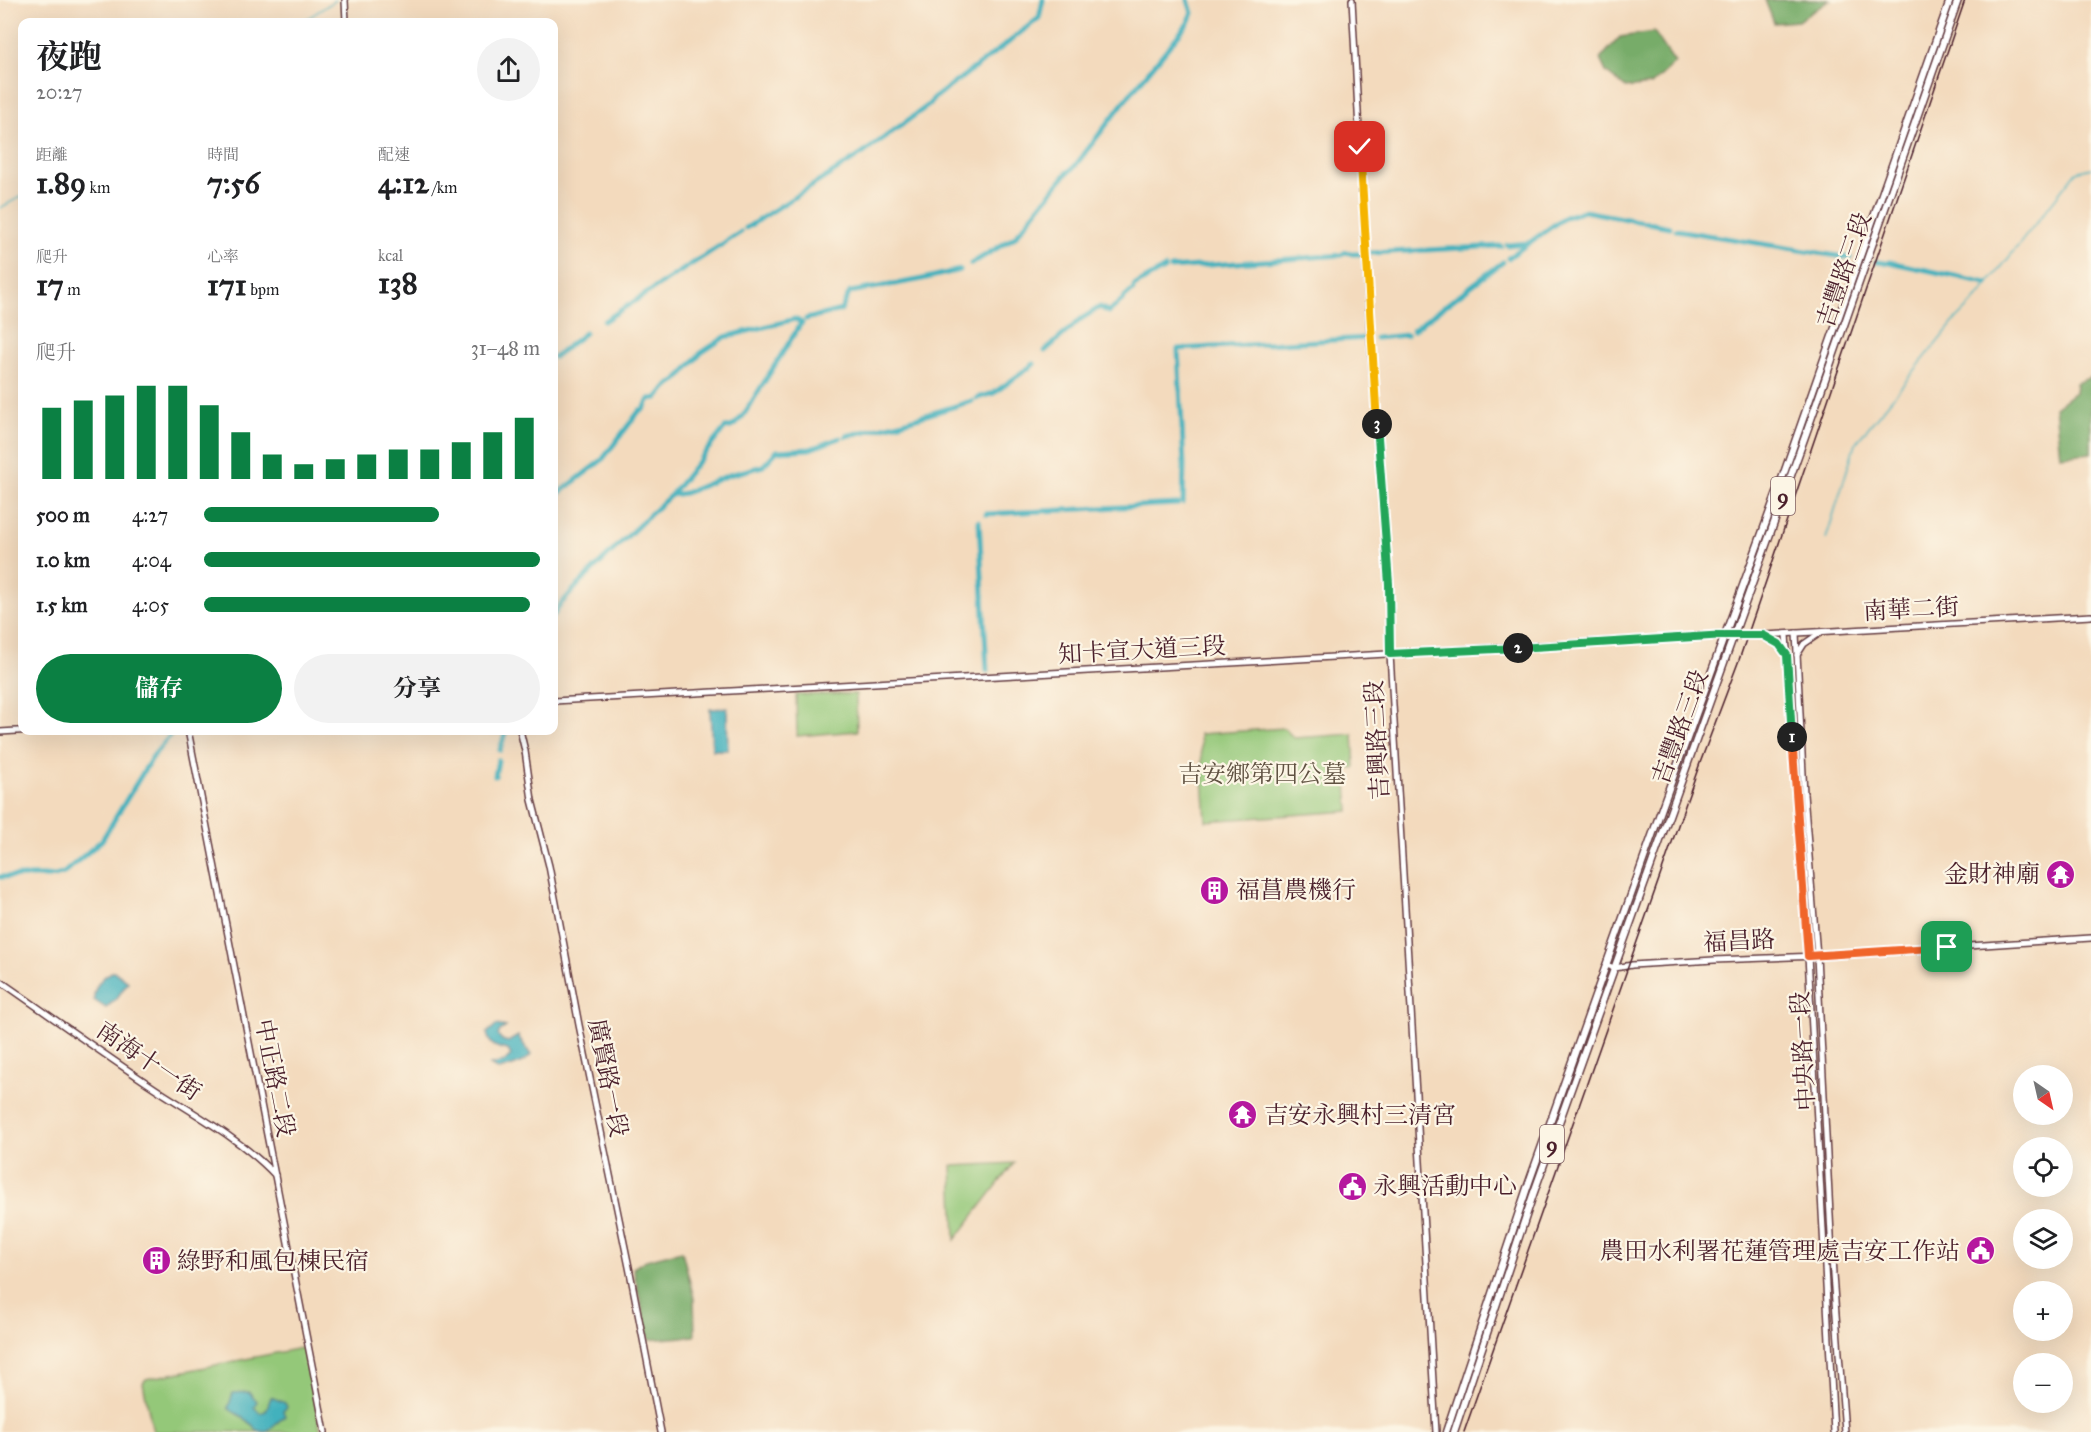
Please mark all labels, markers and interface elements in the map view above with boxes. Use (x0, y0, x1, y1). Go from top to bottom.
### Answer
text: 夜跑 (36, 37, 102, 77)
button: share (477, 38, 540, 101)
text: 20:27 (36, 80, 83, 104)
pin (1334, 121, 1385, 172)
icon: check (1343, 130, 1376, 163)
text: 距離 (36, 145, 68, 164)
text: 時間 (207, 145, 239, 164)
text: 配速 (378, 145, 410, 164)
text: 1.89 (36, 165, 86, 201)
text: 7:56 (207, 165, 260, 201)
text: 4:12 (378, 165, 429, 201)
text: km (86, 178, 110, 197)
text: /km (429, 178, 458, 197)
street label: 吉豐路三段 (1810, 208, 1878, 332)
text: kcal (378, 246, 403, 265)
text: 爬升 (36, 247, 68, 266)
text: 心率 (207, 247, 239, 266)
text: 138 (378, 265, 418, 301)
text: 17 (36, 267, 64, 303)
text: 171 (207, 267, 247, 303)
text: m (64, 280, 81, 299)
text: bpm (247, 280, 279, 299)
text: 31–48 m (471, 336, 540, 360)
text: 爬升 (36, 340, 76, 364)
pin: 3 (1362, 409, 1392, 439)
text: 3 (1374, 414, 1380, 433)
road number: 9 (1771, 477, 1795, 515)
text: 500 m (36, 503, 90, 527)
text: 4:27 (132, 503, 168, 527)
text: 1.0 km (36, 548, 90, 572)
text: 4:04 (132, 548, 171, 572)
street label: 南華二街 (1862, 592, 1960, 626)
text: 1.5 km (36, 593, 87, 617)
text: 4:05 (132, 593, 169, 617)
street label: 知卡宣大道三段 (1057, 631, 1227, 669)
pin: 2 (1503, 633, 1533, 663)
text: 2 (1514, 638, 1522, 657)
button: 儲存 (36, 654, 282, 723)
button: 分享 (294, 654, 540, 723)
street label: 吉豐路三段 (1645, 665, 1715, 789)
street label: 吉興路三段 (1359, 679, 1395, 801)
pin: 1 (1777, 722, 1807, 752)
text: 1 (1789, 727, 1795, 746)
park label: 吉安鄉第四公墓 (1178, 759, 1346, 789)
temple icon: 金財神廟 (2045, 858, 2077, 890)
place label: 金財神廟 (1944, 859, 2040, 889)
building icon: 福菖農機行 (1199, 874, 1231, 906)
place label: 福菖農機行 (1236, 875, 1356, 905)
pin (1921, 921, 1972, 972)
street label: 福昌路 (1702, 924, 1776, 958)
icon: arrive (1930, 930, 1963, 963)
street label: 中央路一段 (1785, 990, 1821, 1112)
street label: 南海十一街 (91, 1015, 207, 1107)
street label: 中正路二段 (249, 1016, 301, 1140)
street label: 廣賢路一段 (582, 1016, 634, 1140)
north arrow (2013, 1065, 2073, 1125)
map controls (2013, 1065, 2073, 1413)
temple icon: 吉安永興村三清宮 (1227, 1099, 1259, 1131)
place label: 吉安永興村三清宮 (1264, 1100, 1456, 1130)
road number: 9 (1540, 1125, 1564, 1163)
button: locate (2013, 1137, 2073, 1197)
public building icon: 永興活動中心 (1336, 1170, 1368, 1202)
place label: 永興活動中心 (1373, 1171, 1517, 1201)
button: layers (2013, 1209, 2073, 1269)
public building icon: 農田水利署花蓮管理處吉安工作站 (1965, 1235, 1997, 1267)
place label: 農田水利署花蓮管理處吉安工作站 (1600, 1236, 1960, 1266)
building icon: 綠野和風包棟民宿 (140, 1245, 172, 1277)
place label: 綠野和風包棟民宿 (177, 1246, 369, 1276)
button: + (2013, 1281, 2073, 1341)
button: − (2013, 1353, 2073, 1413)

